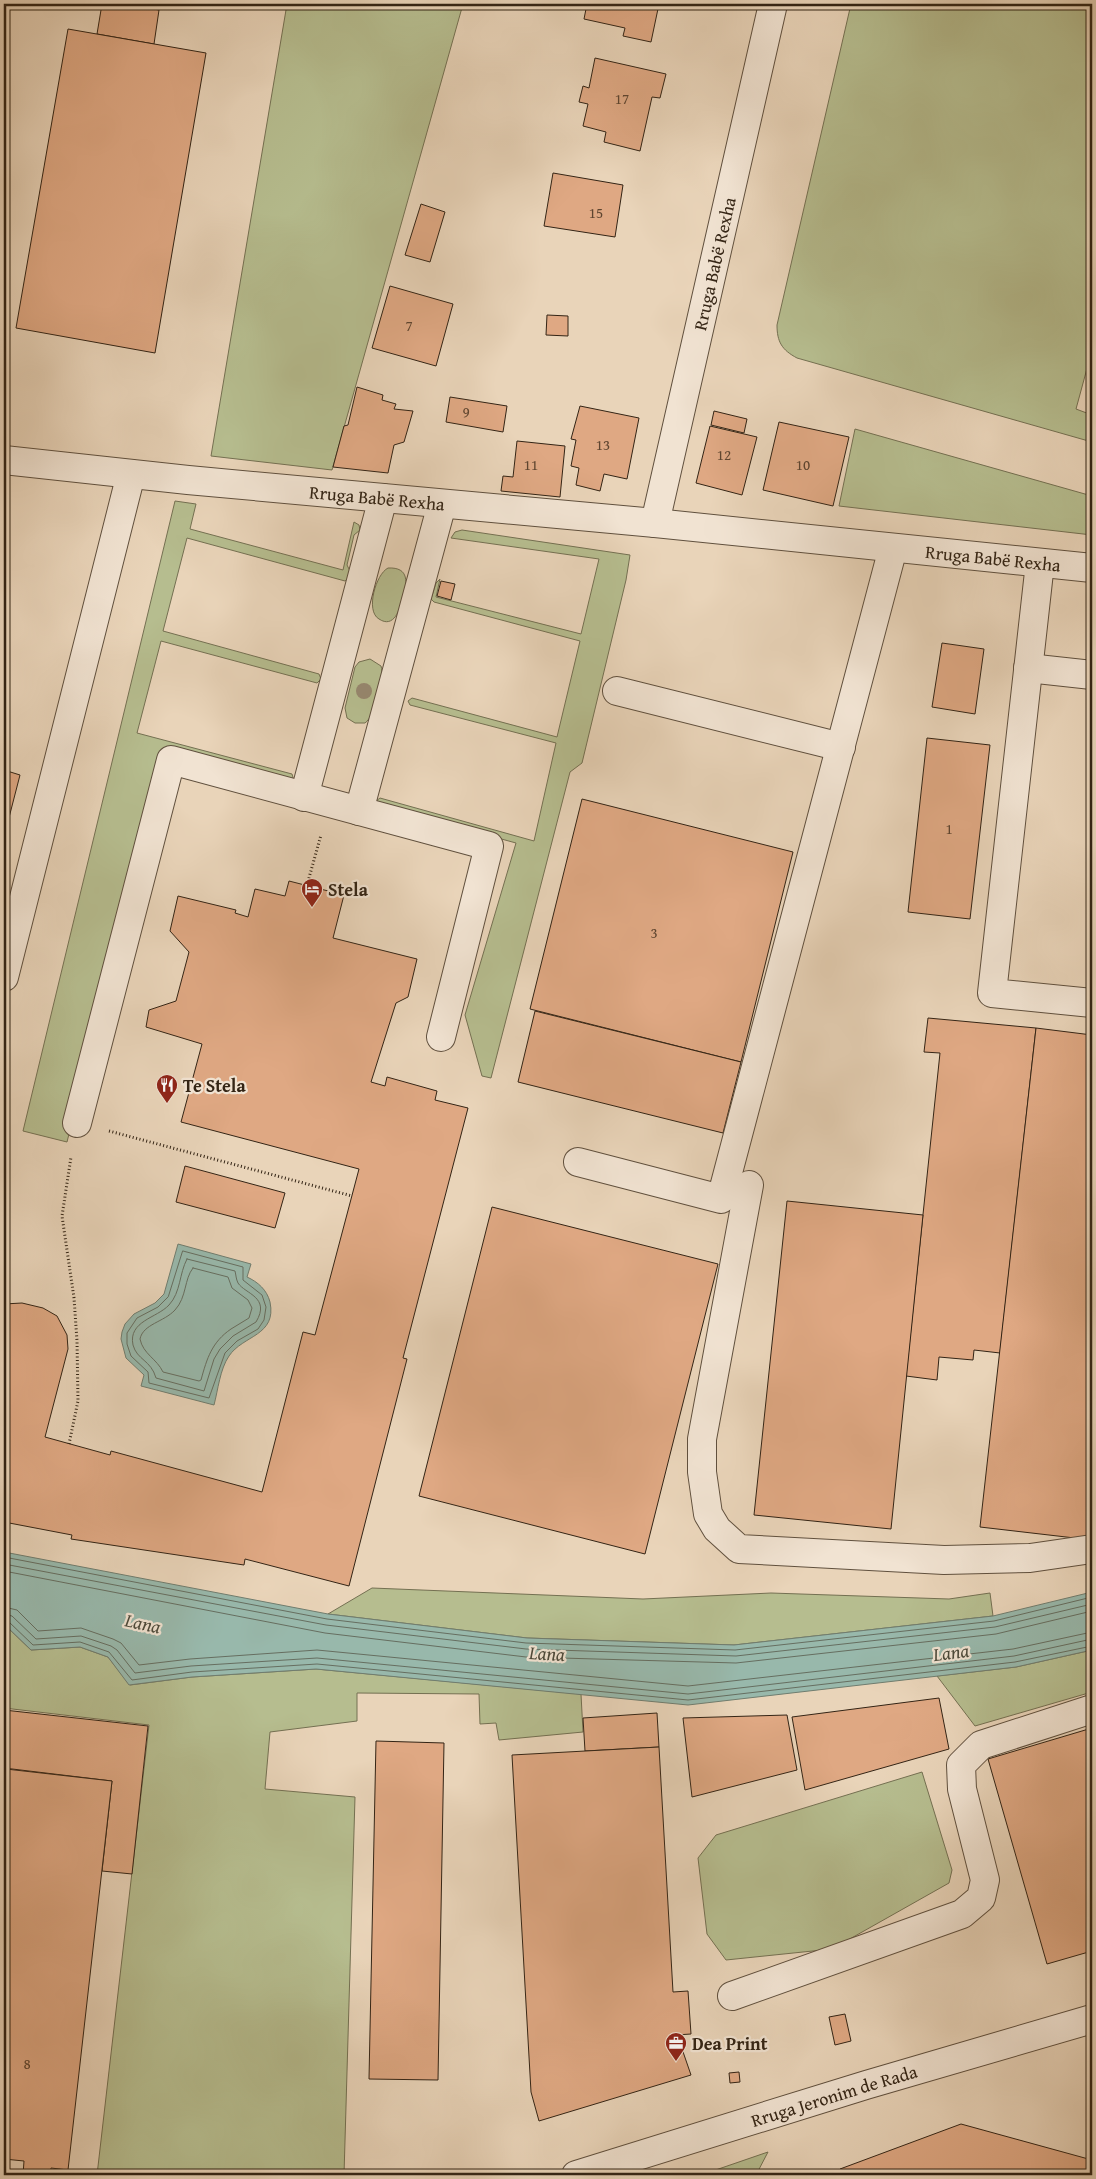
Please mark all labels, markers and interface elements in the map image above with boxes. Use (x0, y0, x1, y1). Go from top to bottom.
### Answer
house number: 17 (615, 88, 629, 109)
street label: Rruga Babë Rexha (686, 194, 742, 333)
house number: 15 (589, 202, 603, 223)
house number: 7 (405, 315, 413, 336)
house number: 9 (462, 401, 470, 422)
house number: 13 (596, 434, 610, 455)
house number: 12 (717, 444, 731, 465)
house number: 11 (524, 454, 538, 475)
house number: 10 (796, 454, 810, 475)
street label: Rruga Babë Rexha (308, 478, 446, 517)
street label: Rruga Babë Rexha (924, 537, 1063, 578)
house number: 1 (945, 818, 953, 839)
place label: Stela (328, 876, 369, 903)
hotel icon: Stela (300, 877, 324, 908)
house number: 3 (650, 922, 658, 943)
place label: Te Stela (183, 1072, 246, 1099)
restaurant icon: Te Stela (155, 1073, 179, 1104)
water label: Lana (122, 1605, 164, 1640)
water label: Lana (931, 1636, 971, 1668)
water label: Lana (527, 1638, 566, 1668)
place label: Dea Print (692, 2030, 768, 2057)
office icon: Dea Print (664, 2031, 688, 2062)
house number: 8 (23, 2053, 31, 2074)
street label: Rruga Jeronim de Rada (748, 2057, 921, 2133)

